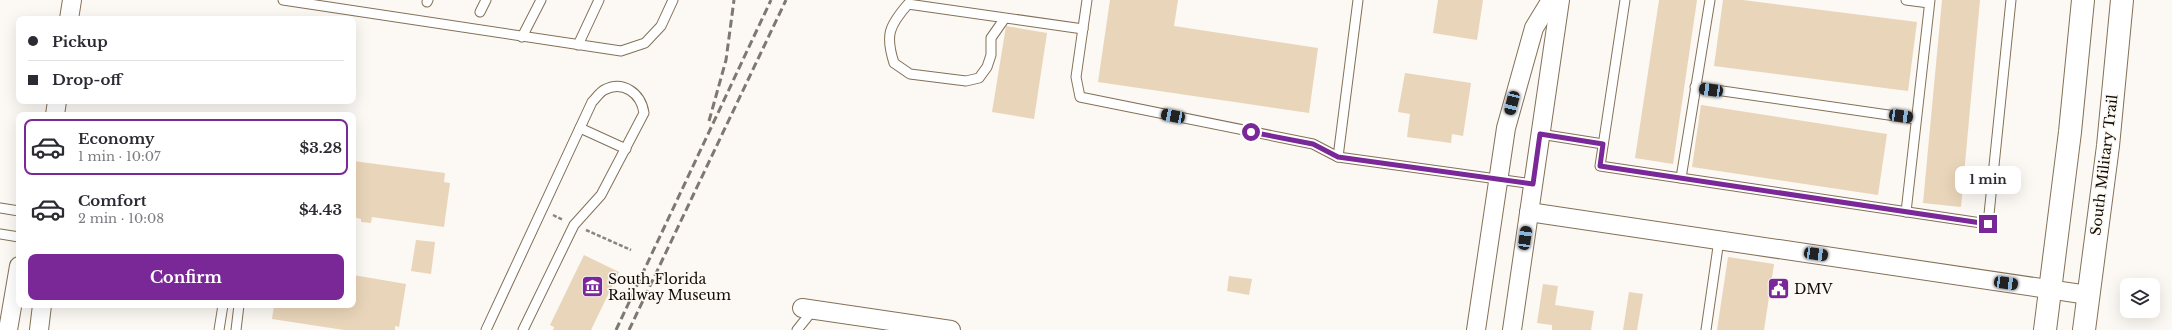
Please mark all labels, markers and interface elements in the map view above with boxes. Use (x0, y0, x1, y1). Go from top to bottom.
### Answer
text: Pickup (52, 32, 108, 51)
text: Drop-off (52, 70, 122, 89)
car (1698, 82, 1724, 98)
car (1503, 90, 1521, 116)
street label: South Military Trail (2086, 93, 2122, 236)
car (1160, 108, 1186, 124)
car (1888, 108, 1914, 124)
route start (1242, 123, 1260, 141)
icon: car (30, 129, 66, 165)
text: Economy (78, 129, 155, 148)
text: $3.28 (300, 138, 342, 157)
text: 1 min · 10:07 (78, 148, 161, 165)
callout: 1 min (1955, 166, 2021, 194)
text: 1 min (1969, 171, 2007, 188)
icon: car (30, 191, 66, 227)
text: Comfort (78, 191, 146, 210)
text: $4.43 (299, 200, 342, 219)
text: 2 min · 10:08 (78, 210, 164, 227)
route end (1979, 215, 1997, 233)
car (1517, 225, 1533, 251)
car (1803, 246, 1829, 262)
button: Confirm (28, 254, 344, 300)
place label: South Florida Railway Museum (608, 270, 731, 304)
museum icon: South Florida Railway Museum (579, 274, 605, 300)
car (1993, 275, 2019, 291)
public building icon: DMV (1765, 276, 1791, 302)
map controls (2120, 278, 2160, 318)
button: layers (2120, 278, 2160, 318)
place label: DMV (1794, 280, 1833, 298)

